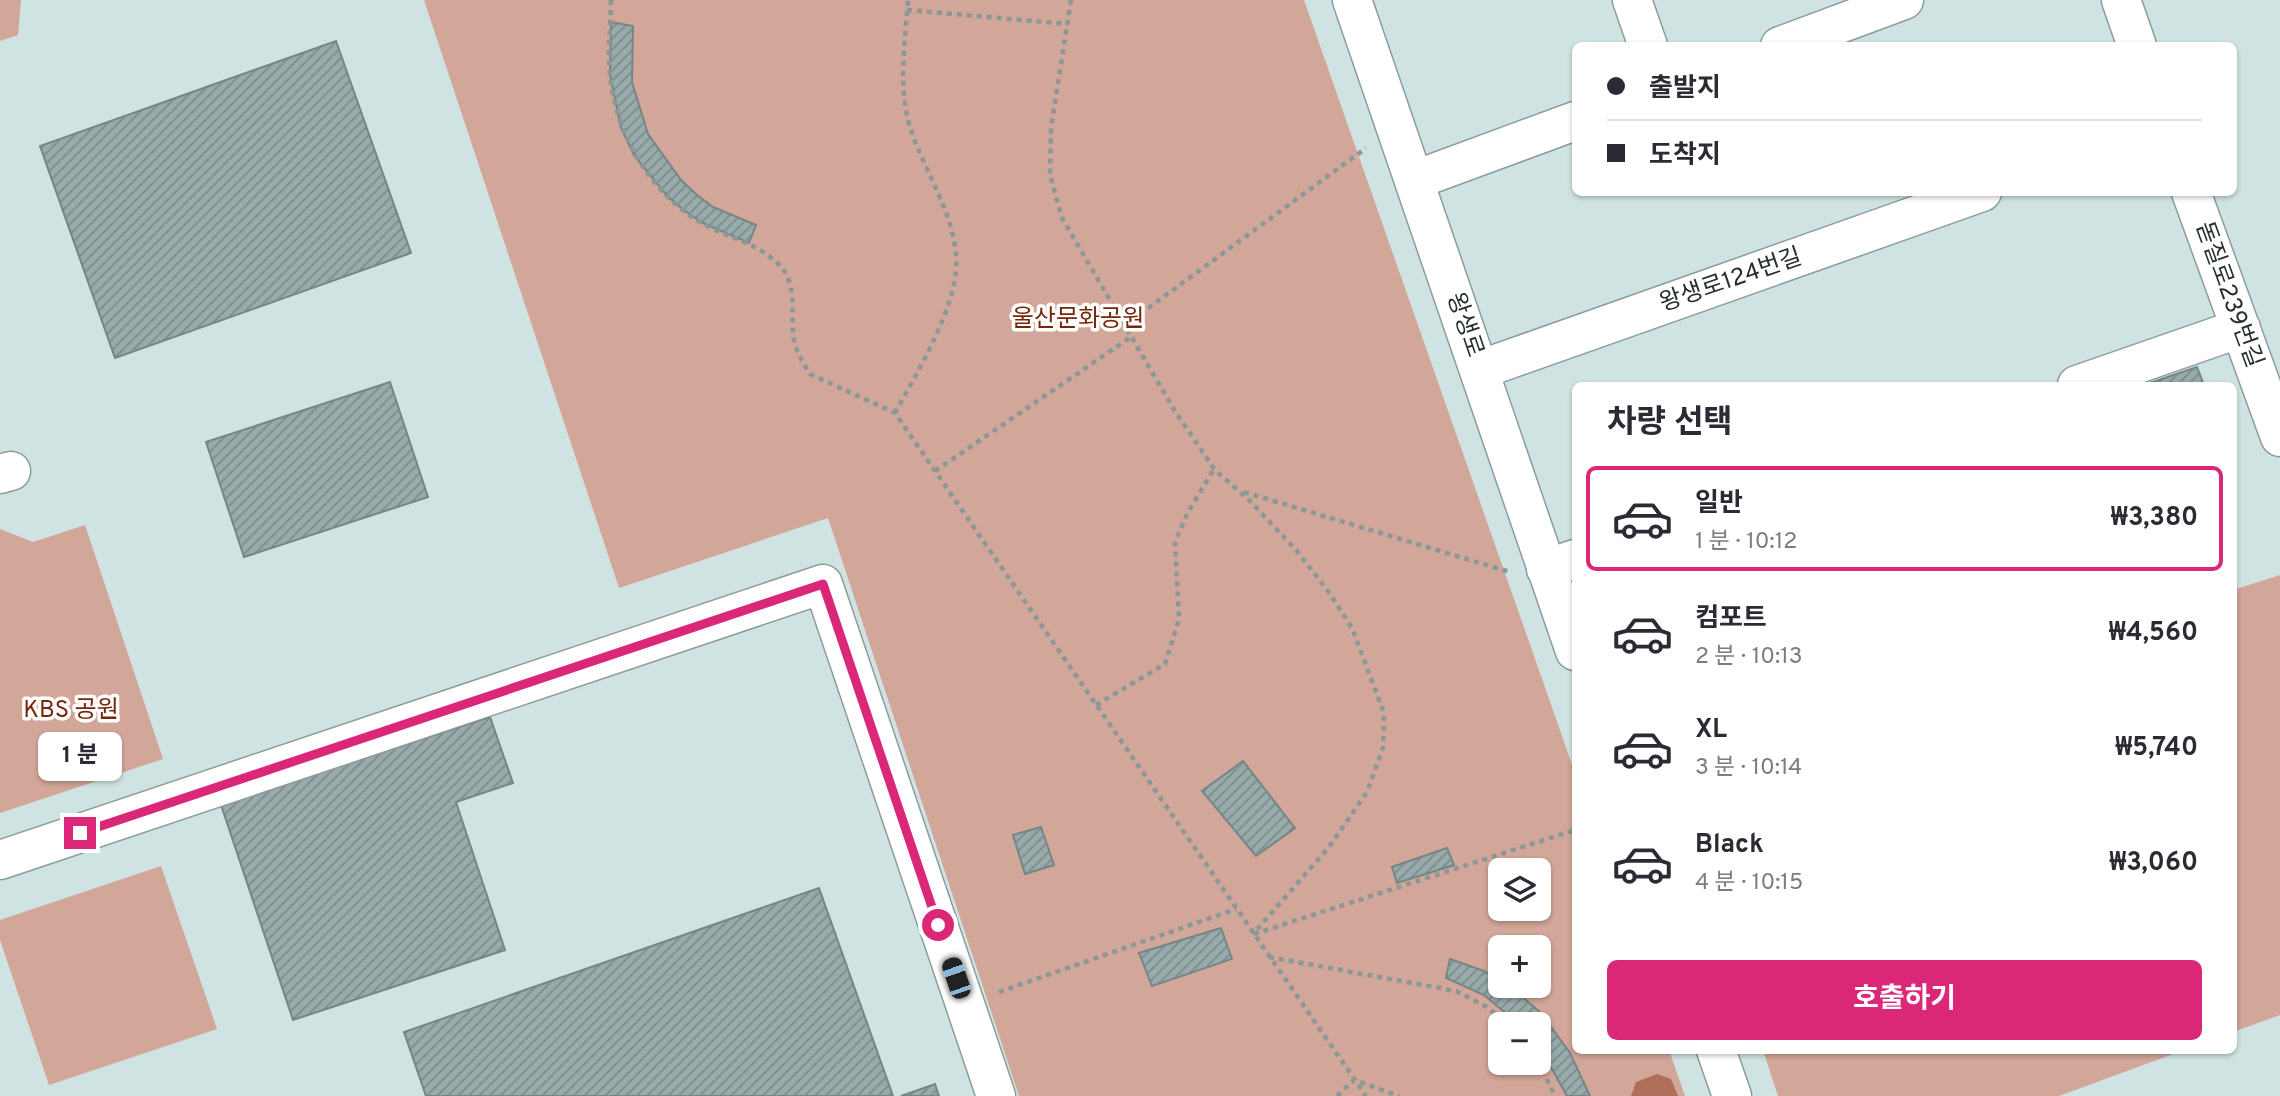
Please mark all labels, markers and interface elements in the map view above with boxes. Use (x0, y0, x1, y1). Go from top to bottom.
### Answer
text: 출발지 (1649, 73, 1721, 106)
text: 도착지 (1649, 140, 1721, 173)
street label: 돋질로239번길 (2188, 218, 2268, 372)
street label: 왕생로124번길 (1656, 243, 1806, 319)
street label: 왕생로 (1439, 289, 1489, 361)
park label: 울산문화공원 (1012, 305, 1144, 335)
text: 차량 선택 (1607, 404, 1733, 444)
icon: car (1611, 487, 1674, 550)
text: 일반 (1695, 488, 1743, 521)
text: ₩3,380 (2111, 502, 2198, 535)
text: 1 분 · 10:12 (1695, 528, 1797, 557)
icon: car (1611, 602, 1674, 665)
text: 컴포트 (1695, 603, 1767, 636)
text: ₩4,560 (2109, 617, 2198, 650)
text: 2 분 · 10:13 (1695, 643, 1803, 672)
park label: KBS 공원 (23, 696, 119, 726)
text: XL (1695, 714, 1727, 747)
icon: car (1611, 717, 1674, 780)
callout: 1 분 (38, 732, 122, 780)
text: ₩5,740 (2115, 732, 2198, 765)
text: 1 분 (62, 742, 98, 771)
text: 3 분 · 10:14 (1695, 754, 1802, 783)
route end (64, 817, 96, 849)
text: Black (1695, 829, 1764, 862)
icon: car (1611, 832, 1674, 895)
text: ₩3,060 (2109, 847, 2198, 880)
map controls (1488, 858, 1551, 1075)
button: layers (1488, 858, 1551, 921)
text: 4 분 · 10:15 (1695, 869, 1803, 898)
route start (922, 909, 954, 941)
button: + (1488, 935, 1551, 998)
car (940, 955, 973, 1001)
button: 호출하기 (1607, 960, 2202, 1040)
button: − (1488, 1012, 1551, 1075)

